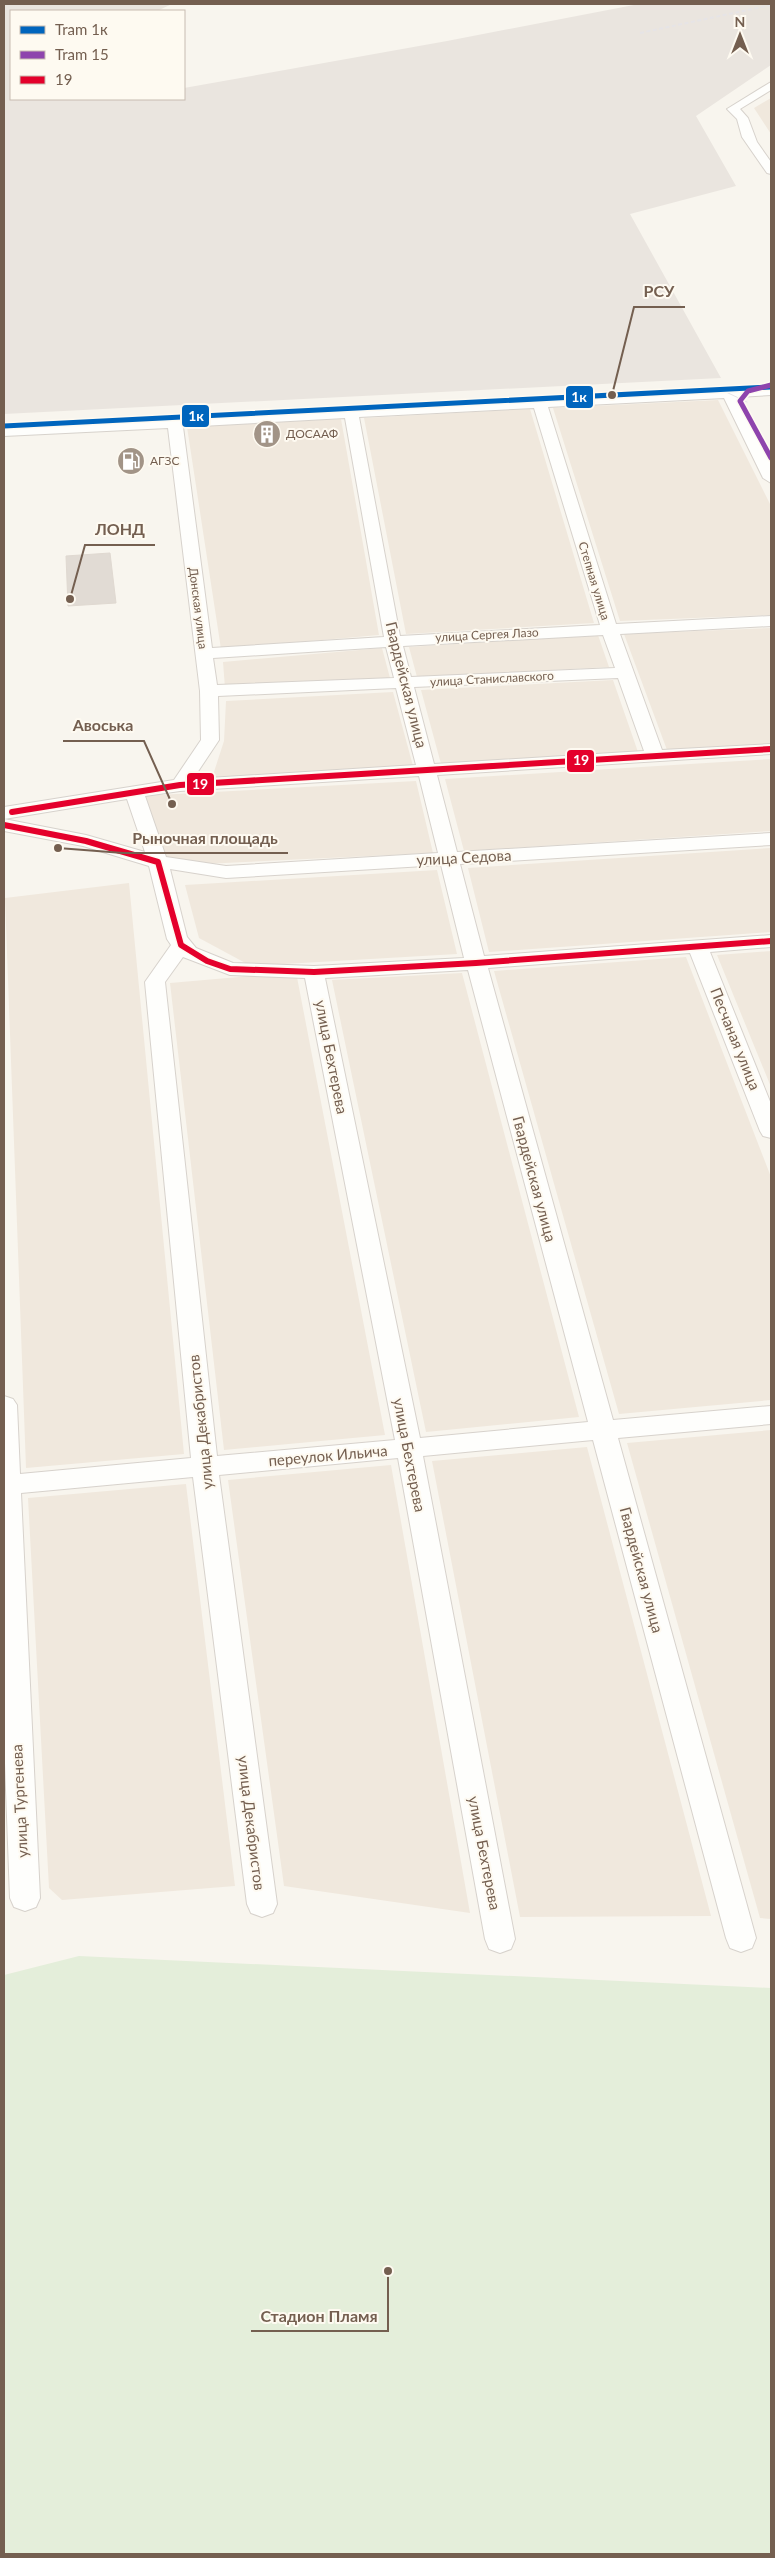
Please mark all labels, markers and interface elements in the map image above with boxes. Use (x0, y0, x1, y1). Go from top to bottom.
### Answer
legend (10, 10, 185, 100)
north arrow (715, 10, 765, 60)
text: N (735, 13, 745, 30)
text: Tram 1к (55, 20, 108, 38)
text: Tram 15 (55, 45, 109, 63)
text: 19 (55, 70, 72, 88)
callout: РСУ (634, 276, 685, 307)
text: РСУ (644, 281, 675, 300)
line badge: 1к (565, 385, 594, 409)
text: 1к (571, 388, 587, 405)
line badge: 1к (181, 404, 210, 428)
text: 1к (188, 407, 204, 424)
building icon: ДОСААФ (252, 419, 282, 449)
place label: ДОСААФ (286, 426, 338, 441)
fuel station icon: АГЗС (116, 446, 146, 476)
place label: АГЗС (150, 453, 179, 468)
callout: ЛОНД (85, 514, 155, 545)
text: ЛОНД (94, 519, 145, 538)
street label: Степная улица (575, 540, 614, 622)
street label: Донская улица (186, 566, 211, 650)
street label: Гвардейская улица (383, 620, 431, 750)
street label: улица Сергея Лазо (435, 624, 539, 645)
street label: улица Станиславского (430, 668, 554, 689)
callout: Авоська (63, 710, 144, 741)
text: Авоська (72, 715, 133, 734)
line badge: 19 (566, 749, 595, 773)
text: 19 (573, 751, 589, 768)
line badge: 19 (186, 772, 215, 796)
text: 19 (192, 775, 208, 792)
callout: Рыночная площадь (123, 822, 288, 853)
text: Рыночная площадь (132, 828, 278, 847)
street label: улица Седова (416, 846, 512, 868)
street label: Песчаная улица (707, 985, 765, 1093)
street label: улица Бехтерева (312, 998, 352, 1115)
street label: Гвардейская улица (509, 1114, 560, 1244)
street label: улица Декабристов (184, 1354, 216, 1490)
street label: улица Бехтерева (390, 1396, 430, 1513)
street label: переулок Ильича (268, 1441, 388, 1469)
street label: Гвардейская улица (616, 1505, 667, 1635)
street label: улица Тургенева (7, 1744, 31, 1858)
street label: улица Декабристов (235, 1755, 269, 1891)
street label: улица Бехтерева (465, 1794, 505, 1911)
callout: Стадион Пламя (251, 2300, 388, 2331)
text: Стадион Пламя (260, 2306, 378, 2325)

